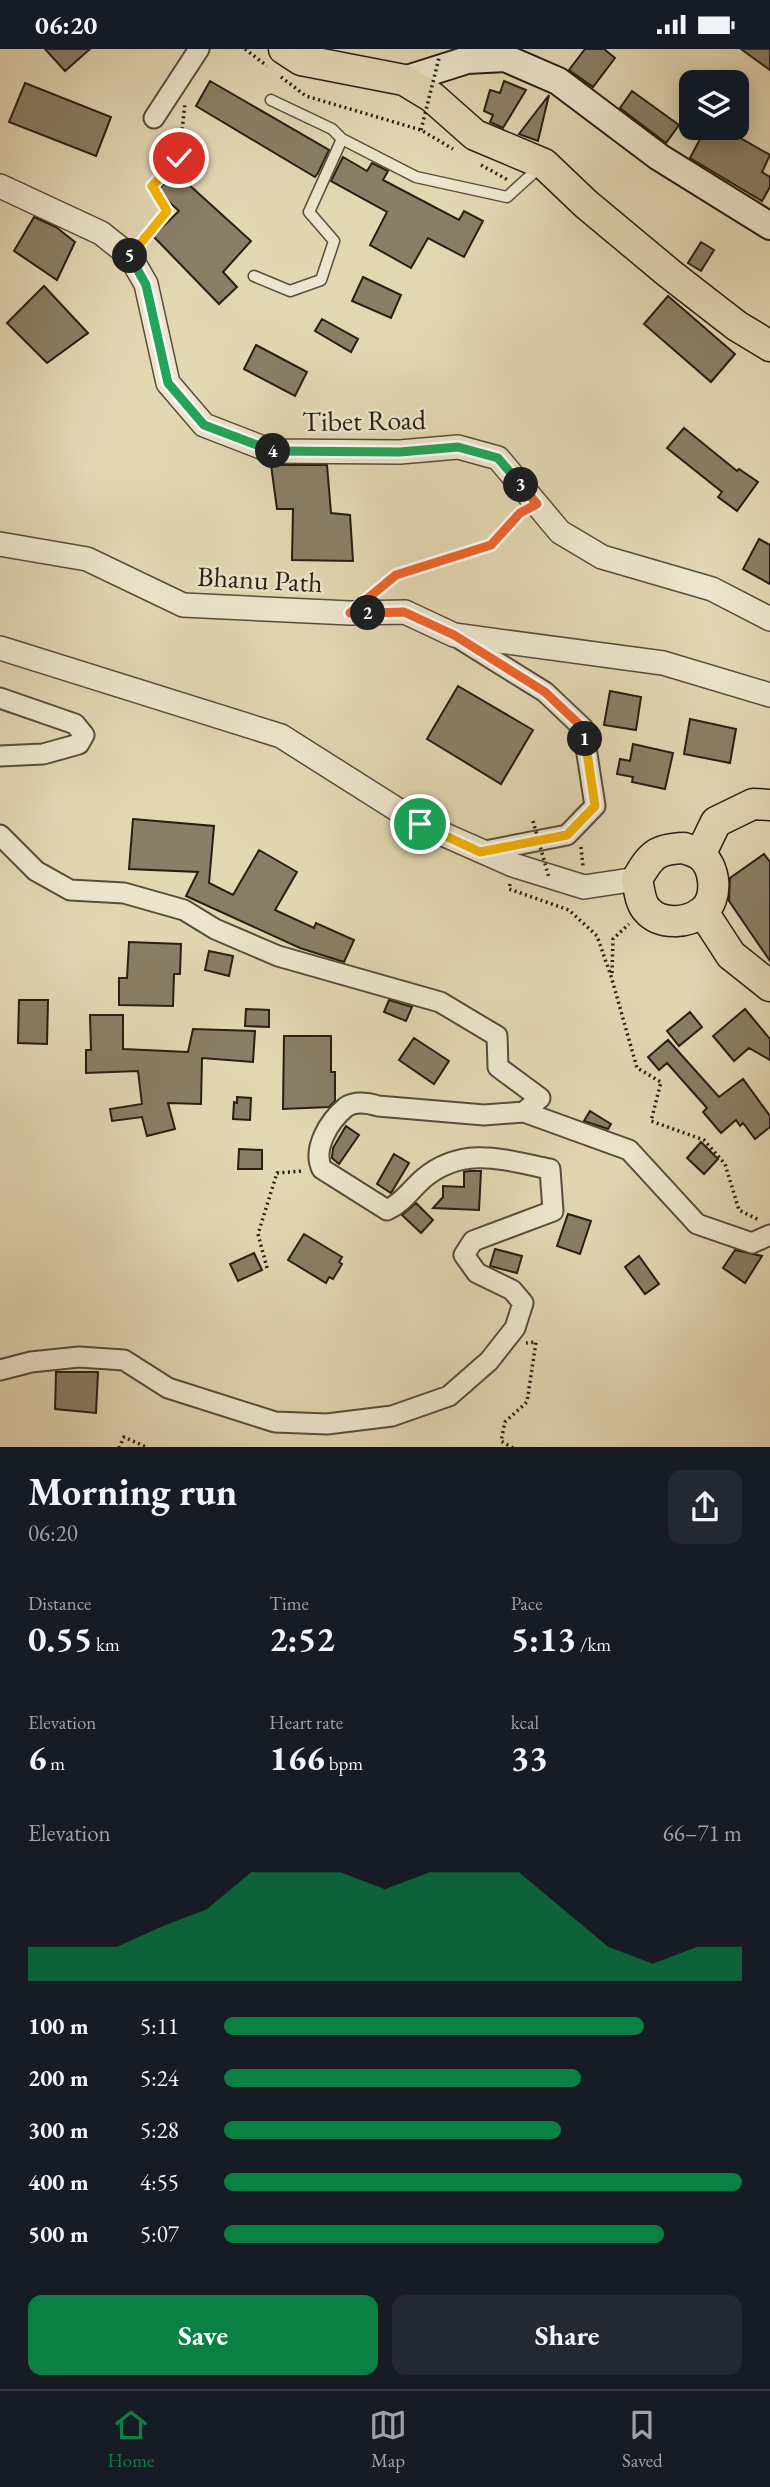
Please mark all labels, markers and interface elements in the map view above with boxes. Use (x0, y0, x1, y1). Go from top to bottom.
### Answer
text: 06:20 (35, 8, 97, 42)
map controls (679, 70, 749, 140)
button: layers (679, 70, 749, 140)
pin (149, 128, 209, 188)
icon: check (160, 139, 198, 177)
pin: 5 (113, 239, 148, 273)
text: 5 (124, 243, 135, 268)
street label: Tibet Road (302, 401, 427, 439)
pin: 4 (256, 433, 290, 469)
text: 4 (267, 438, 278, 463)
pin: 3 (504, 467, 538, 502)
text: 3 (515, 472, 526, 497)
street label: Bhanu Path (196, 558, 324, 600)
pin: 2 (350, 595, 386, 631)
text: 2 (362, 600, 373, 625)
pin: 1 (568, 721, 602, 757)
text: 1 (579, 726, 590, 751)
pin (390, 794, 450, 854)
icon: arrive (401, 805, 439, 843)
text: Morning run (28, 1467, 237, 1516)
button: share (668, 1470, 742, 1544)
text: 06:20 (28, 1518, 78, 1548)
text: Distance (28, 1591, 91, 1616)
text: Time (269, 1591, 309, 1616)
text: Pace (511, 1591, 543, 1616)
text: 0.55 (28, 1616, 92, 1661)
text: 2:52 (269, 1616, 335, 1661)
text: 5:13 (511, 1616, 576, 1661)
text: km (92, 1632, 120, 1657)
text: /km (576, 1632, 611, 1657)
text: Elevation (28, 1710, 96, 1735)
text: Heart rate (269, 1710, 343, 1735)
text: kcal (511, 1710, 539, 1735)
text: 6 (28, 1735, 47, 1780)
text: 166 (269, 1735, 325, 1780)
text: 33 (511, 1735, 548, 1780)
text: m (47, 1751, 65, 1776)
text: bpm (325, 1751, 363, 1776)
text: Elevation (28, 1818, 111, 1848)
text: 66–71 m (663, 1818, 742, 1848)
text: 100 m (28, 2011, 89, 2041)
text: 5:11 (140, 2011, 179, 2041)
text: 200 m (28, 2063, 89, 2093)
text: 5:24 (140, 2063, 179, 2093)
text: 300 m (28, 2115, 89, 2145)
text: 5:28 (140, 2115, 179, 2145)
text: 400 m (28, 2167, 89, 2197)
text: 4:55 (140, 2167, 179, 2197)
text: 500 m (28, 2219, 89, 2249)
text: 5:07 (140, 2219, 179, 2249)
button: Save (28, 2295, 378, 2375)
button: Share (392, 2295, 742, 2375)
tab: Home (107, 2406, 154, 2473)
tab: Map (369, 2406, 407, 2473)
tab: Saved (622, 2406, 663, 2473)

